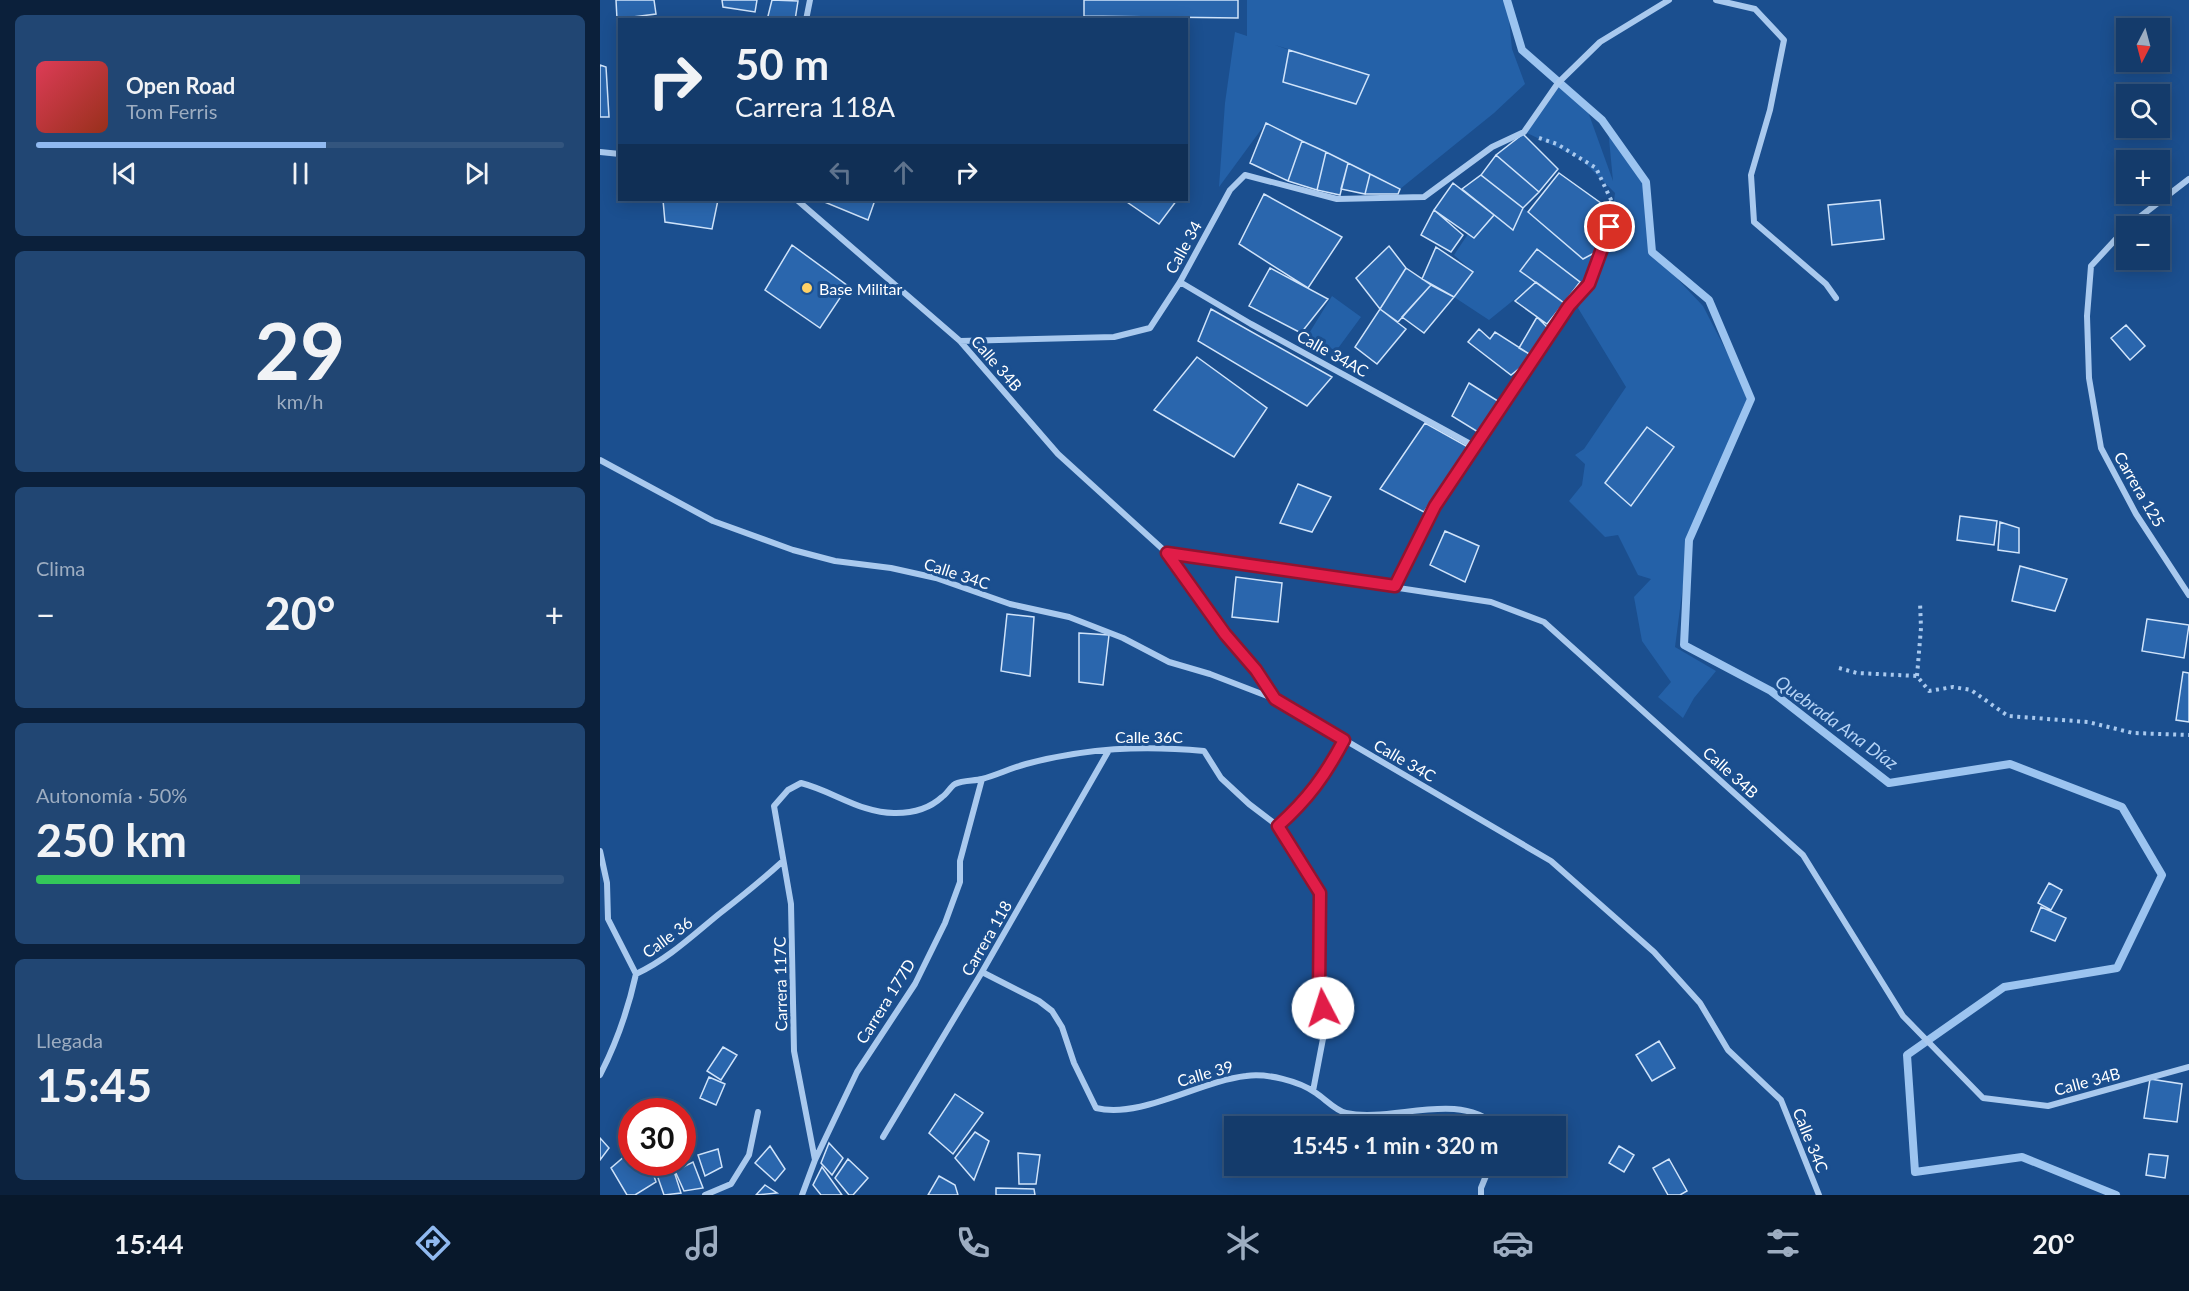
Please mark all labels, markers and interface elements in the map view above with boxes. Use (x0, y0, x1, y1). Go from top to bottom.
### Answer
north arrow (2116, 18, 2170, 72)
map controls (2116, 18, 2170, 270)
text: 50 m (735, 39, 829, 89)
icon: right (636, 42, 714, 120)
text: Open Road (126, 72, 235, 99)
button: search (2116, 84, 2170, 138)
text: Carrera 118A (735, 90, 895, 123)
text: Tom Ferris (126, 99, 217, 123)
button: + (2116, 150, 2170, 204)
icon: left (824, 156, 857, 189)
icon: ahead (887, 156, 920, 189)
icon: right (950, 156, 983, 189)
icon: previous (108, 157, 141, 190)
icon: pause (284, 157, 317, 190)
icon: next (460, 157, 493, 190)
pin (1584, 201, 1635, 252)
icon: arrive (1593, 210, 1626, 243)
button: − (2116, 216, 2170, 270)
street label: Calle 34 (1161, 217, 1205, 277)
place label: Base Militar (819, 279, 903, 298)
marker: Base Militar (800, 281, 814, 295)
text: 29 (255, 303, 345, 397)
street label: Calle 34AC (1294, 326, 1372, 380)
street label: Calle 34B (968, 331, 1026, 395)
text: km/h (277, 389, 323, 413)
street label: Carrera 125 (2111, 448, 2169, 530)
street label: Calle 34C (922, 553, 993, 593)
text: Clima (36, 556, 85, 580)
text: 20° (265, 586, 335, 640)
text: − (36, 594, 55, 634)
text: + (545, 594, 564, 634)
water label: Quebrada Ana Díaz (1771, 670, 1903, 774)
street label: Calle 36C (1115, 727, 1183, 746)
street label: Calle 34C (1371, 735, 1439, 785)
street label: Calle 34B (1700, 742, 1762, 802)
text: Autonomía · 50% (36, 783, 187, 807)
text: 250 km (36, 813, 187, 867)
street label: Carrera 118 (957, 897, 1015, 979)
street label: Calle 36 (638, 912, 696, 962)
street label: Carrera 117C (770, 936, 790, 1032)
street label: Carrera 177D (851, 955, 919, 1047)
position arrow (1291, 976, 1355, 1040)
text: Llegada (36, 1028, 103, 1052)
street label: Calle 39 (1175, 1056, 1235, 1090)
text: 15:45 (36, 1058, 152, 1112)
street label: Calle 34B (2052, 1063, 2122, 1099)
speed limit sign: 30 (618, 1098, 696, 1176)
street label: Calle 34C (1789, 1105, 1833, 1175)
text: 15:45 · 1 min · 320 m (1292, 1132, 1498, 1159)
icon: directions (412, 1222, 454, 1264)
icon: music (682, 1222, 724, 1264)
icon: phone (952, 1222, 994, 1264)
icon: climate (1222, 1222, 1264, 1264)
icon: car (1492, 1222, 1534, 1264)
icon: filters (1762, 1222, 1804, 1264)
text: 15:44 (114, 1227, 184, 1260)
text: 20° (2032, 1227, 2075, 1260)

